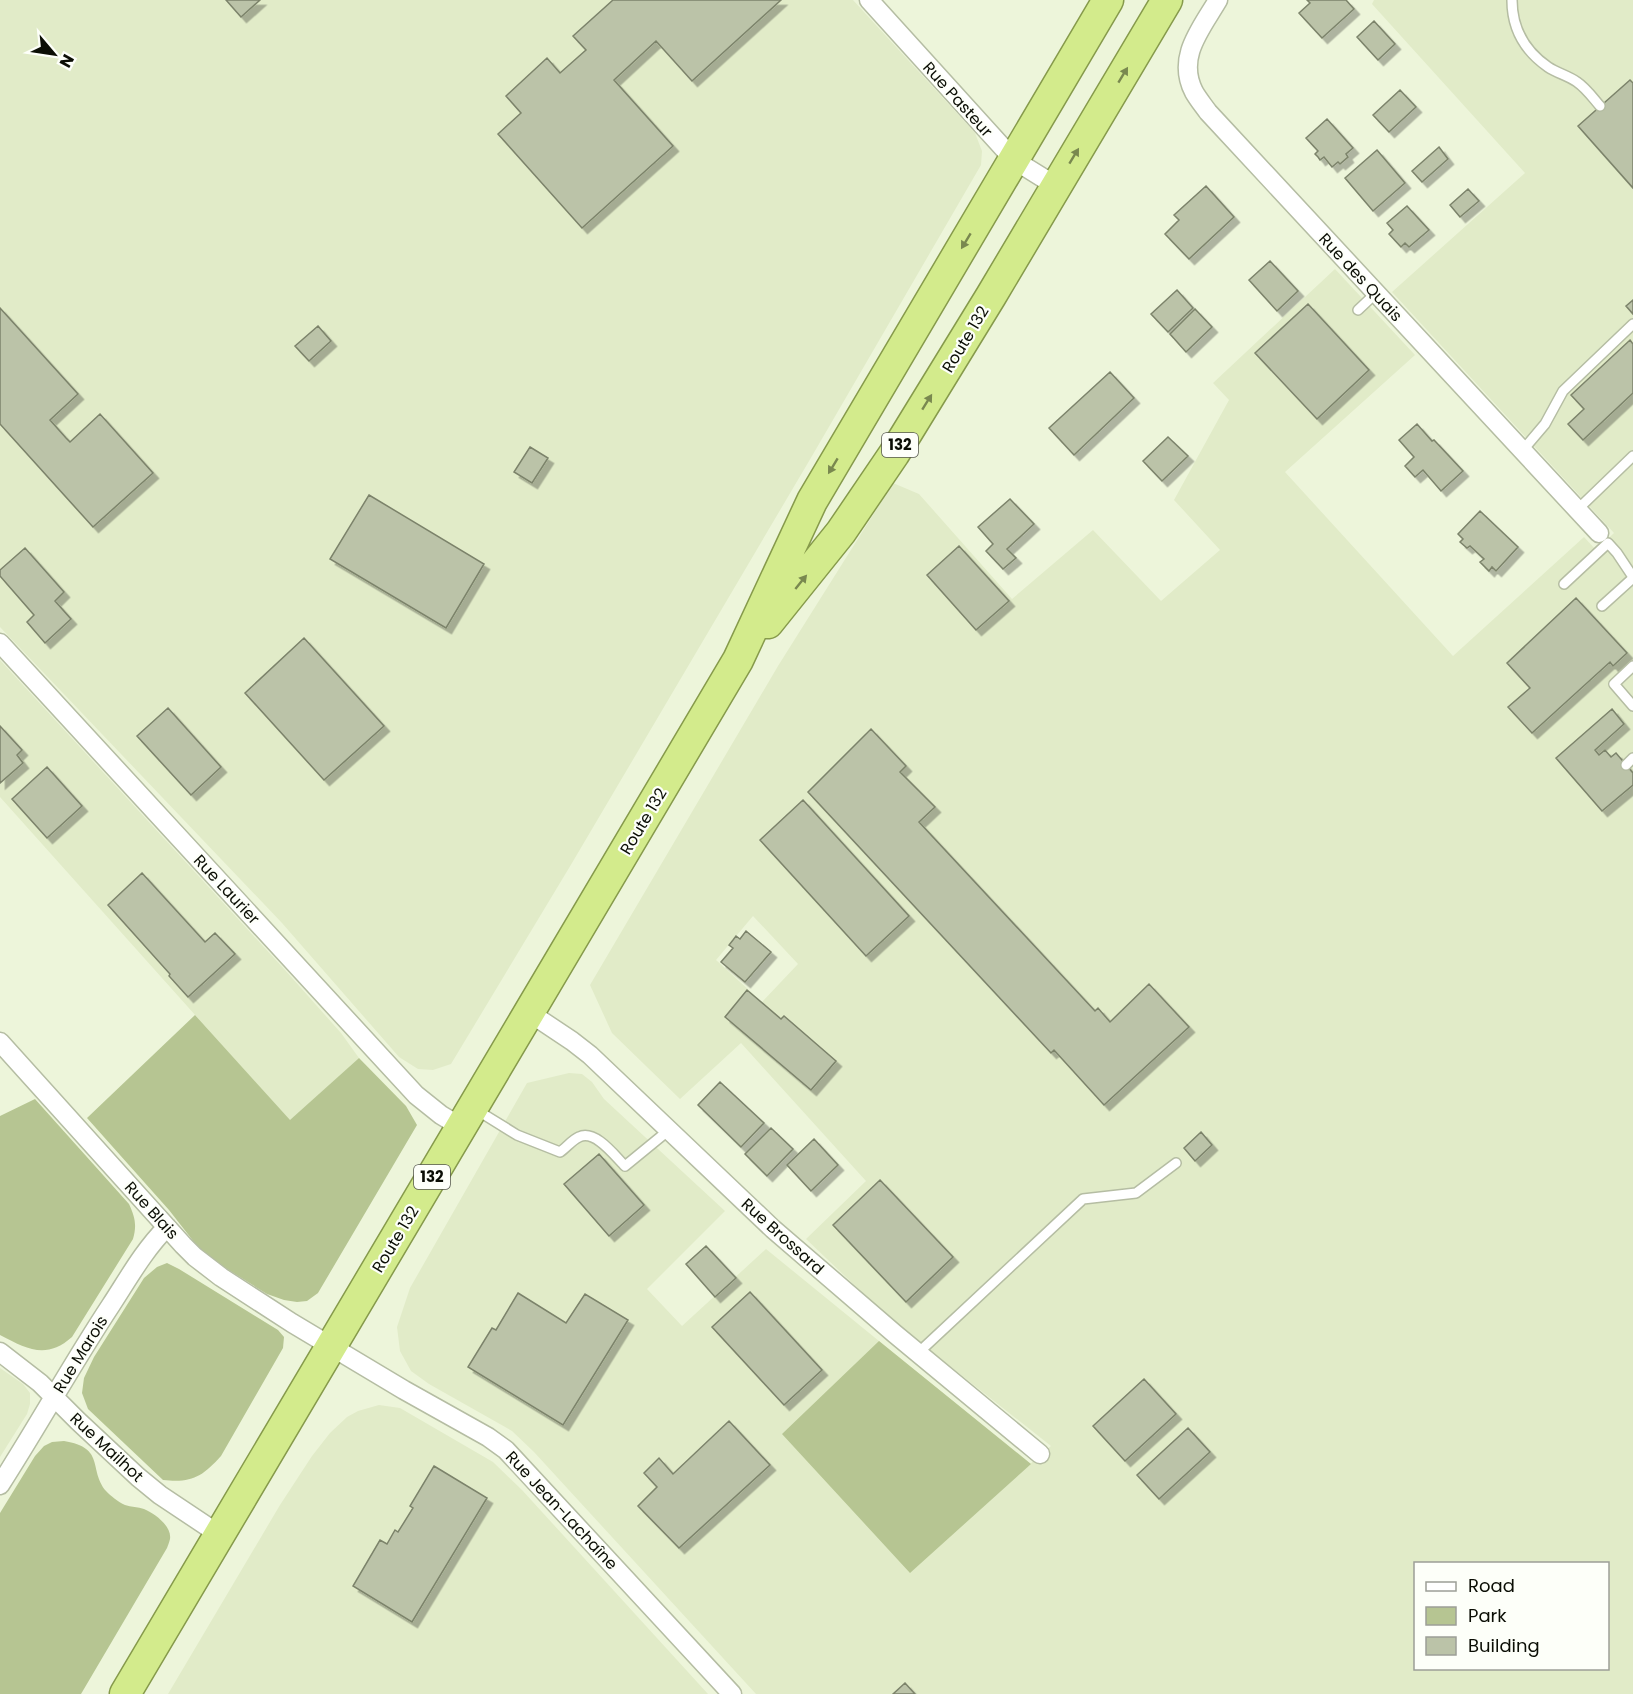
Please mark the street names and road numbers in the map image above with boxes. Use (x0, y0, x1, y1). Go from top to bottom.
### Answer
street label: Rue Pasteur (917, 57, 998, 142)
street label: Rue des Quais (1314, 228, 1408, 327)
street label: Route 132 (937, 302, 994, 377)
road number: 132 (882, 433, 918, 457)
street label: Route 132 (615, 784, 672, 859)
street label: Rue Laurier (188, 849, 265, 929)
road number: 132 (414, 1165, 450, 1189)
street label: Rue Blais (119, 1176, 184, 1244)
street label: Rue Brossard (736, 1193, 829, 1280)
street label: Route 132 (367, 1202, 424, 1277)
street label: Rue Marois (48, 1311, 113, 1397)
street label: Rue Mailhot (65, 1407, 149, 1488)
street label: Rue Jean-Lachaîne (500, 1446, 623, 1575)

